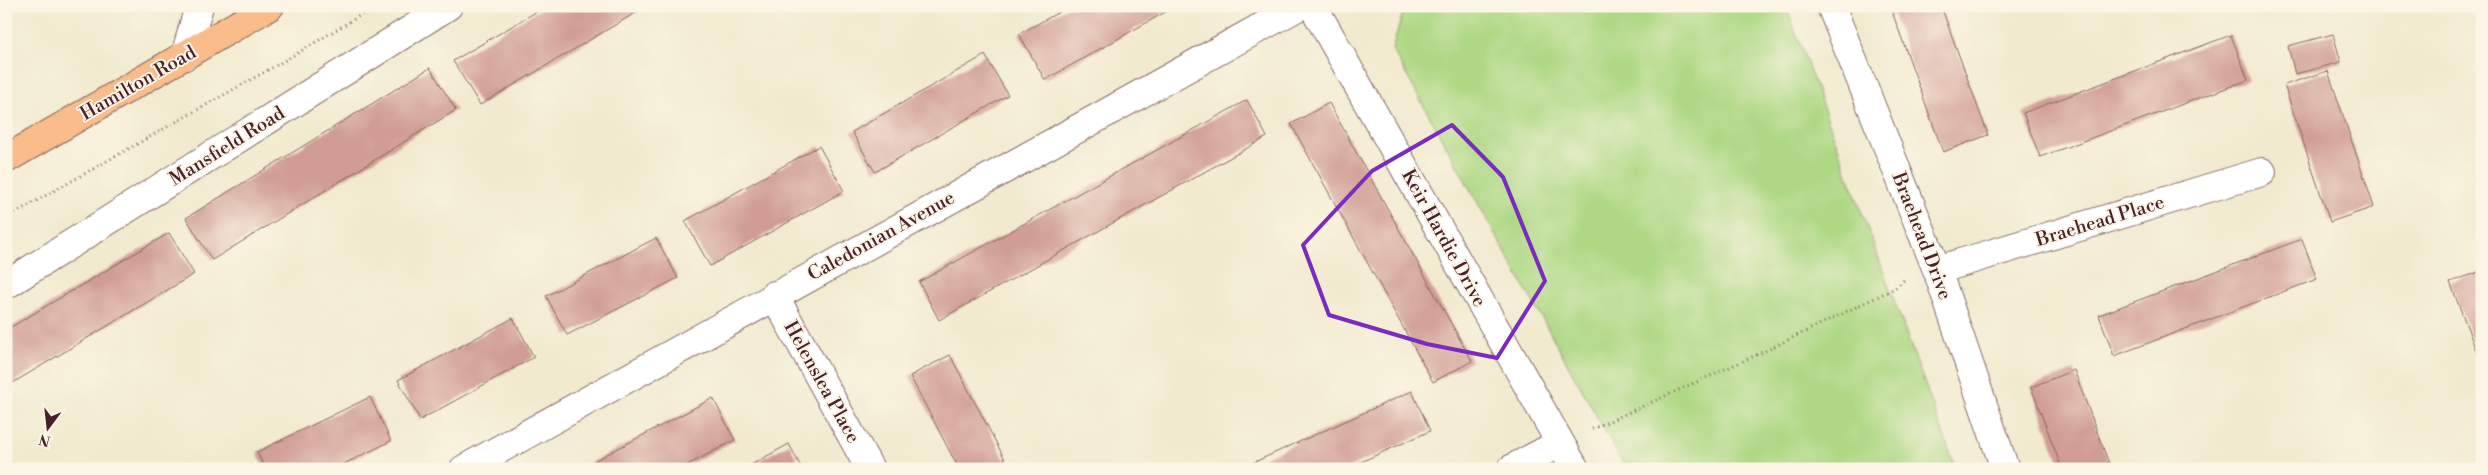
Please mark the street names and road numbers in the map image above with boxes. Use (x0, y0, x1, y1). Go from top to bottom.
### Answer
street label: Hamilton Road (76, 40, 200, 126)
street label: Mansfield Road (165, 101, 289, 191)
street label: Keir Hardie Drive (1396, 165, 1492, 311)
street label: Braehead Drive (1886, 168, 1957, 303)
street label: Caledonian Avenue (803, 186, 959, 286)
street label: Braehead Place (2032, 190, 2167, 252)
street label: Helenslea Place (779, 317, 865, 447)

